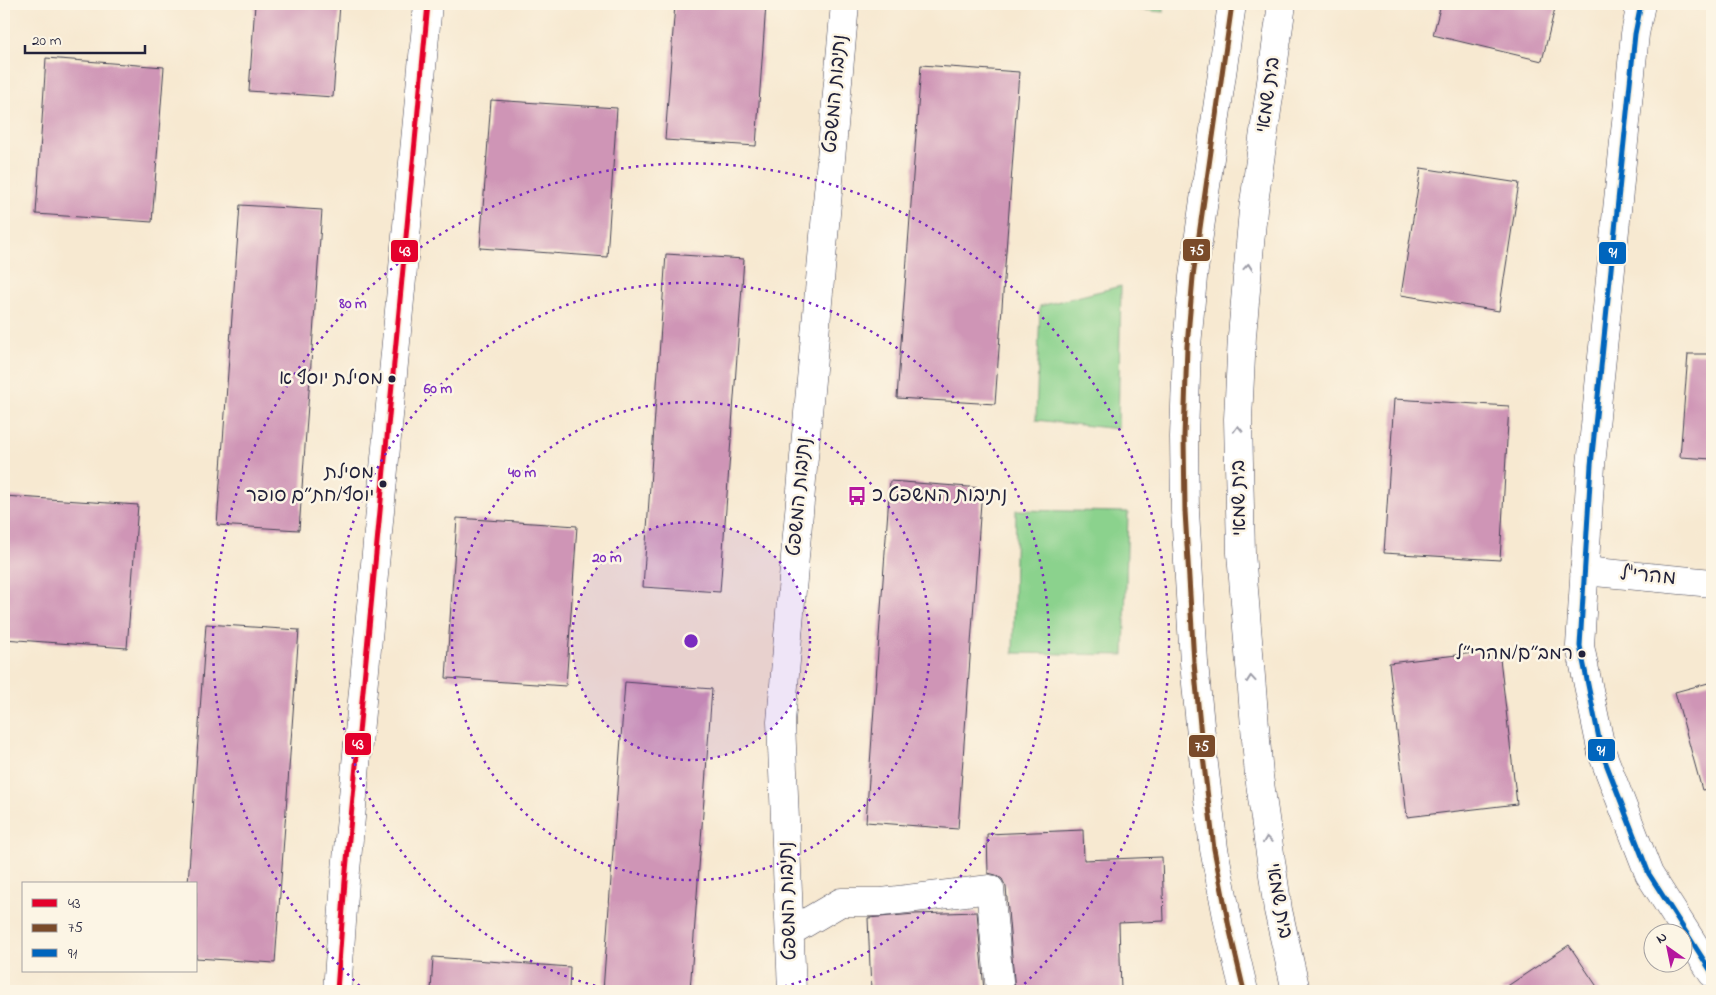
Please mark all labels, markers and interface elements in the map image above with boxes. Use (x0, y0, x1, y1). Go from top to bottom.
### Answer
scale bar (25, 22, 145, 54)
text: 20 m (32, 30, 62, 52)
street label: נתיבות המשפט (816, 33, 856, 155)
street label: בית שמאי (1249, 55, 1289, 135)
line badge: 75 (1182, 238, 1211, 262)
line badge: 43 (390, 239, 419, 263)
text: 75 (1190, 241, 1204, 262)
line badge: 91 (1598, 241, 1627, 265)
text: 43 (398, 242, 411, 263)
text: 91 (1608, 243, 1618, 264)
one-way arrow (1242, 263, 1253, 271)
text: 80 m (338, 293, 367, 315)
place label: מסילת יוסף א (279, 366, 383, 393)
marker: מסילת יוסף א (387, 374, 397, 384)
text: 60 m (423, 378, 453, 400)
one-way arrow (1233, 425, 1244, 433)
street label: נתיבות המשפט (780, 436, 820, 558)
place label: מסילת יוסף/חת״ם סופר (246, 460, 374, 510)
street label: בית שמאי (1225, 460, 1255, 536)
text: 40 m (507, 462, 536, 484)
marker: מסילת יוסף/חת״ם סופר (378, 479, 388, 489)
place label: נתיבות המשפט כ (872, 482, 1007, 511)
bus stop icon: נתיבות המשפט כ (846, 485, 868, 507)
text: 20 m (591, 547, 622, 569)
street label: מהרי"ל (1619, 560, 1677, 594)
centre of rings (682, 632, 700, 650)
place label: רמב״ם/מהרי״ל (1456, 641, 1573, 668)
marker: רמב״ם/מהרי״ל (1577, 649, 1587, 659)
one-way arrow (1246, 674, 1257, 682)
line badge: 43 (344, 732, 372, 756)
line badge: 75 (1188, 734, 1216, 758)
text: 43 (351, 735, 364, 756)
text: 75 (1195, 737, 1209, 758)
line badge: 91 (1587, 738, 1616, 762)
text: 91 (1596, 741, 1606, 762)
one-way arrow (1263, 836, 1273, 845)
street label: נתיבות המשפט (772, 841, 806, 961)
street label: בית שמאי (1257, 861, 1299, 941)
legend (22, 882, 198, 972)
text: 43 (68, 893, 80, 915)
text: 75 (68, 917, 83, 939)
north arrow (1644, 922, 1694, 972)
text: N (1652, 927, 1671, 950)
text: 91 (68, 943, 78, 965)

